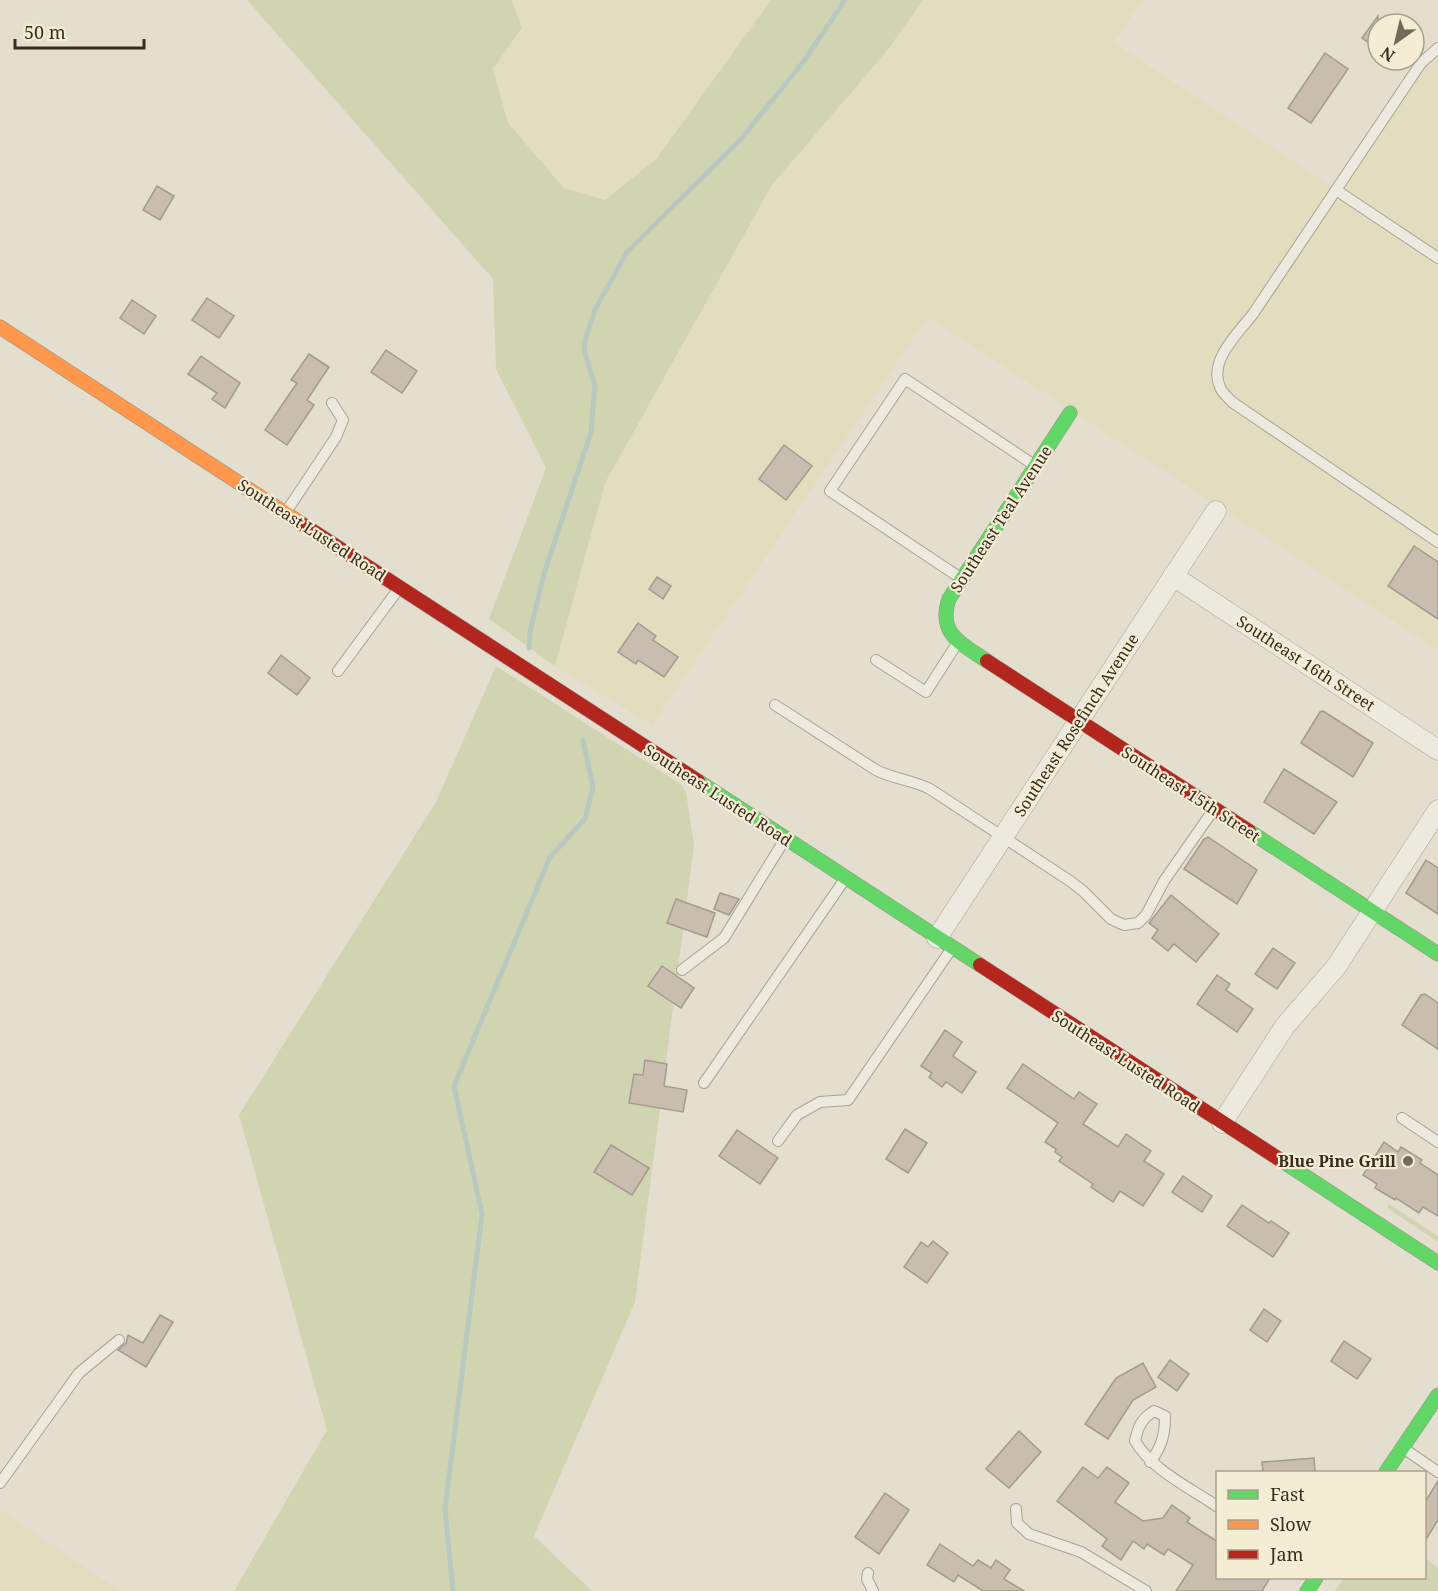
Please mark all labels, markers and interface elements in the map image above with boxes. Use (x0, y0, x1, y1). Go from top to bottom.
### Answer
scale bar (15, 12, 144, 50)
north arrow (1366, 12, 1426, 72)
text: 50 m (24, 20, 66, 44)
text: N (1376, 42, 1399, 67)
street label: Southeast Teal Avenue (945, 441, 1057, 597)
street label: Southeast Lusted Road (234, 474, 390, 586)
street label: Southeast 16th Street (1233, 610, 1380, 716)
street label: Southeast Rosefinch Avenue (1008, 629, 1144, 821)
street label: Southeast Lusted Road (640, 739, 796, 851)
street label: Southeast 15th Street (1118, 741, 1265, 847)
street label: Southeast Lusted Road (1048, 1005, 1204, 1117)
place label: Blue Pine Grill (1278, 1150, 1396, 1172)
marker: Blue Pine Grill (1401, 1154, 1415, 1168)
legend (1216, 1471, 1426, 1579)
text: Fast (1270, 1482, 1305, 1506)
text: Slow (1270, 1512, 1312, 1536)
text: Jam (1269, 1542, 1304, 1566)

